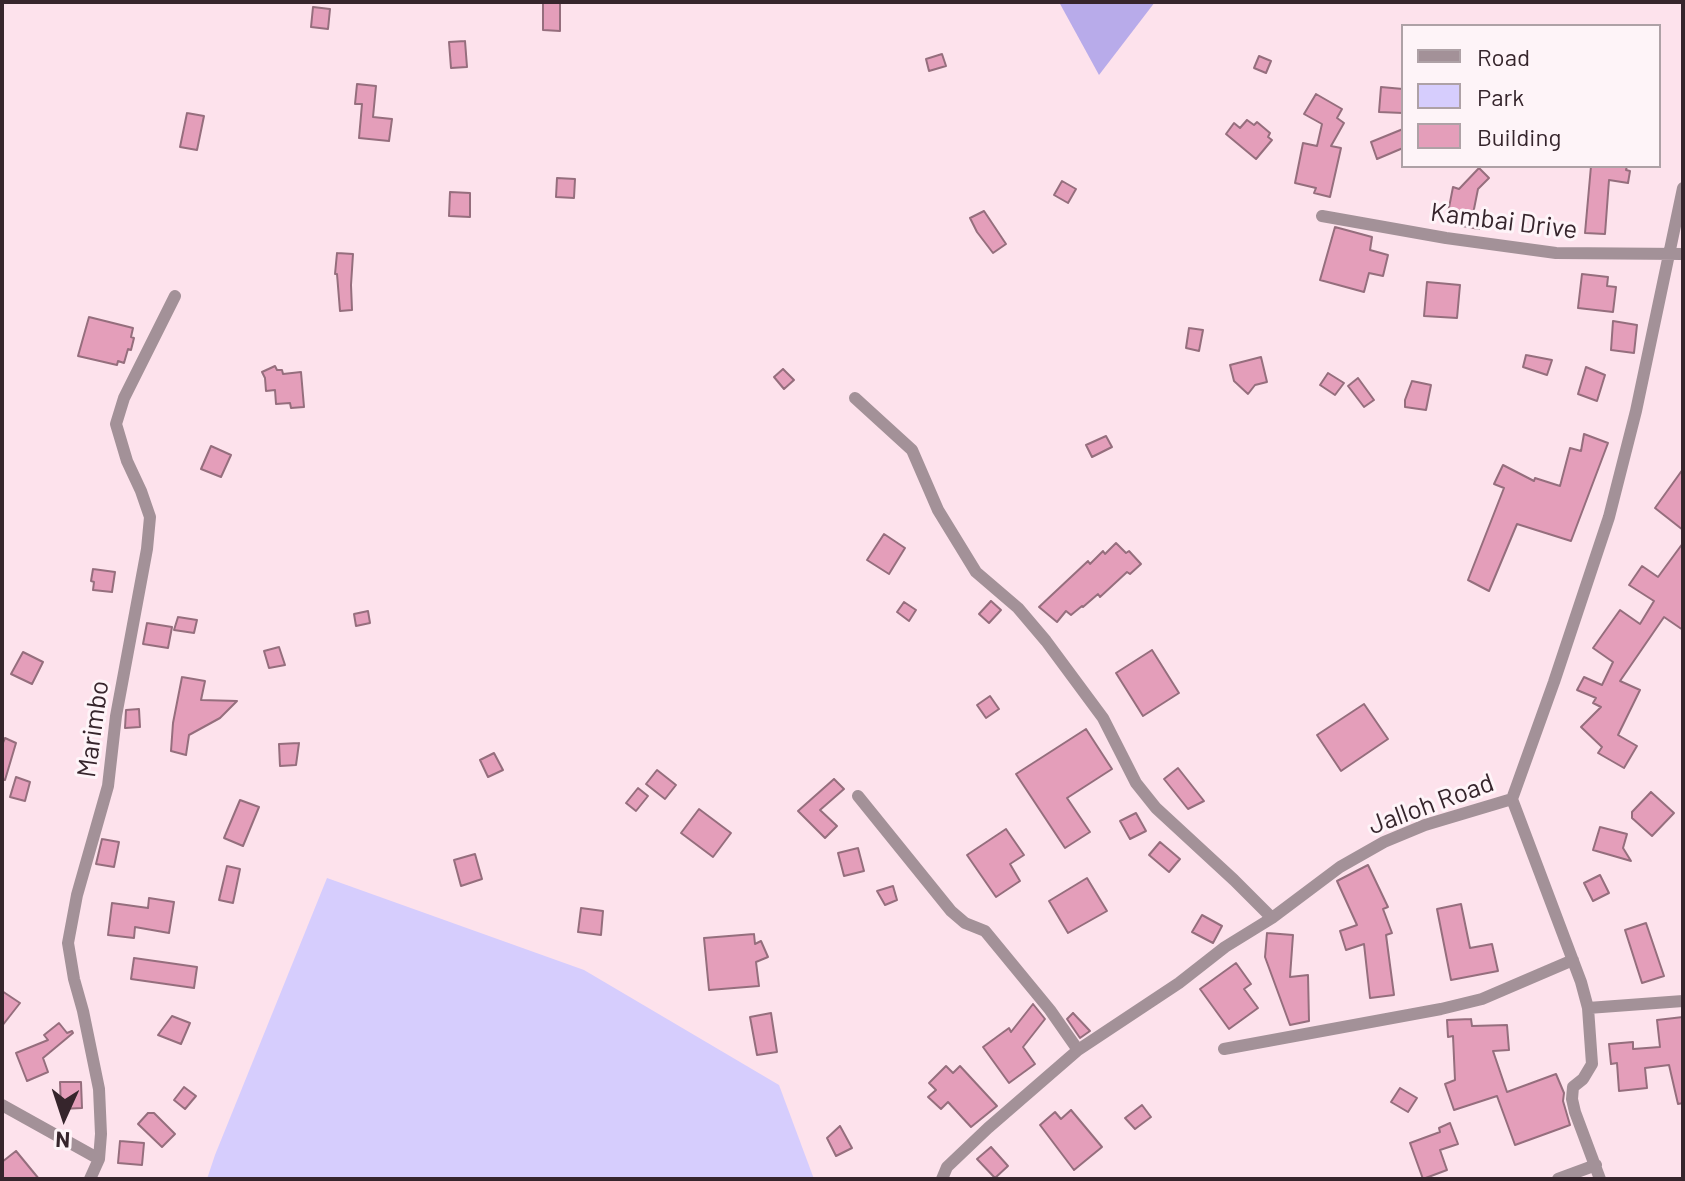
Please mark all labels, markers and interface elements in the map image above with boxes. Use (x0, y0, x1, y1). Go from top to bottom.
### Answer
legend (1401, 24, 1661, 168)
text: Road (1477, 42, 1530, 71)
text: Park (1477, 82, 1524, 111)
text: Building (1477, 122, 1561, 151)
street label: Kambai Drive (1429, 197, 1579, 245)
street label: Marimbo (71, 678, 115, 780)
street label: Jalloh Road (1364, 767, 1498, 841)
north arrow (24, 1077, 104, 1157)
text: N (55, 1128, 71, 1154)

